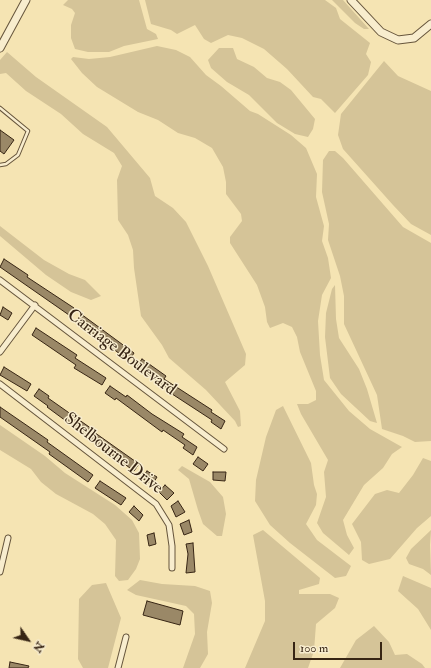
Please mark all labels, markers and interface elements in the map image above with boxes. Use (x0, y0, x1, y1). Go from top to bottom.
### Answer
street label: Carriage Boulevard (63, 305, 179, 401)
street label: Shelbourne Drive (60, 409, 166, 499)
north arrow (8, 620, 48, 660)
scale bar (295, 634, 384, 660)
text: N (30, 639, 47, 655)
text: 100 m (300, 641, 328, 656)

